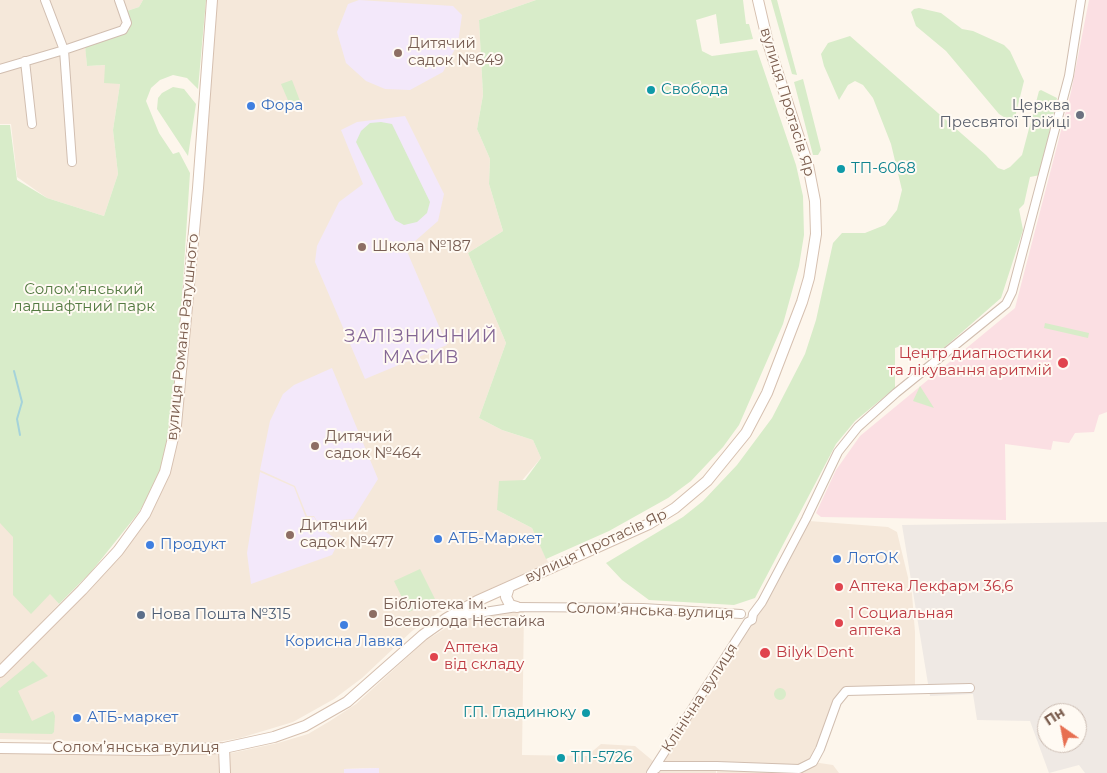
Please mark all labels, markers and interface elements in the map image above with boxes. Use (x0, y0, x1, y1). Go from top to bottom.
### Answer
street label: вулиця Протасів Яр (756, 25, 818, 179)
place label: Дитячий садок №649 (408, 35, 503, 70)
marker: Дитячий садок №649 (392, 47, 404, 59)
place label: Свобода (661, 81, 728, 99)
marker: Свобода (645, 84, 657, 96)
place label: Фора (261, 97, 303, 115)
place label: Церква Пресвятої Трійці (939, 97, 1070, 132)
marker: Фора (245, 100, 257, 112)
marker: Церква Пресвятої Трійці (1074, 109, 1086, 121)
place label: ТП-6068 (851, 160, 916, 178)
marker: ТП-6068 (835, 163, 847, 175)
street label: вулиця Романа Ратушного (163, 233, 203, 441)
place label: Школа №187 (372, 238, 471, 256)
marker: Школа №187 (356, 241, 368, 253)
park label: Солом'янський ладшафтний парк (13, 281, 155, 316)
district label: ЗАЛІЗНИЧНИЙ МАСИВ (343, 326, 499, 368)
place label: Центр диагностики та лікування аритмій (888, 345, 1052, 380)
marker: Центр диагностики та лікування аритмій (1056, 356, 1070, 370)
place label: Дитячий садок №464 (325, 428, 421, 463)
marker: Дитячий садок №464 (309, 440, 321, 452)
street label: вулиця Протасів Яр (522, 505, 670, 587)
place label: Дитячий садок №477 (300, 517, 394, 552)
marker: Дитячий садок №477 (284, 529, 296, 541)
place label: АТБ-Маркет (448, 530, 542, 548)
marker: АТБ-Маркет (432, 533, 444, 545)
place label: Продукт (160, 536, 226, 554)
marker: Продукт (144, 539, 156, 551)
place label: ЛотОК (847, 550, 898, 568)
marker: ЛотОК (831, 553, 843, 565)
place label: Аптека Лекфарм 36,6 (849, 578, 1013, 596)
marker: Аптека Лекфарм 36,6 (833, 581, 845, 593)
place label: Бібліотека ім. Всеволода Нестайка (383, 596, 545, 631)
street label: Соломʼянська вулиця (566, 599, 734, 623)
place label: 1 Социальная аптека (849, 605, 953, 640)
place label: Нова Пошта №315 (151, 606, 291, 624)
marker: Бібліотека ім. Всеволода Нестайка (367, 608, 379, 620)
marker: Нова Пошта №315 (135, 609, 147, 621)
marker: 1 Социальная аптека (833, 617, 845, 629)
marker: Корисна Лавка (338, 619, 350, 631)
place label: Корисна Лавка (285, 633, 403, 651)
place label: Аптека від складу (444, 639, 524, 674)
street label: Клінічна вулиця (658, 640, 742, 756)
place label: Bilyk Dent (776, 644, 854, 662)
marker: Bilyk Dent (758, 646, 772, 660)
marker: Аптека від складу (428, 651, 440, 663)
north arrow (1037, 703, 1087, 753)
text: Пн (1041, 703, 1068, 730)
place label: Г.П. Гладинюку (463, 704, 576, 722)
marker: Г.П. Гладинюку (580, 707, 592, 719)
place label: АТБ-маркет (87, 709, 178, 727)
marker: АТБ-маркет (71, 712, 83, 724)
street label: Соломʼянська вулиця (52, 739, 220, 757)
place label: ТП-5726 (571, 749, 633, 767)
marker: ТП-5726 (555, 752, 567, 764)

